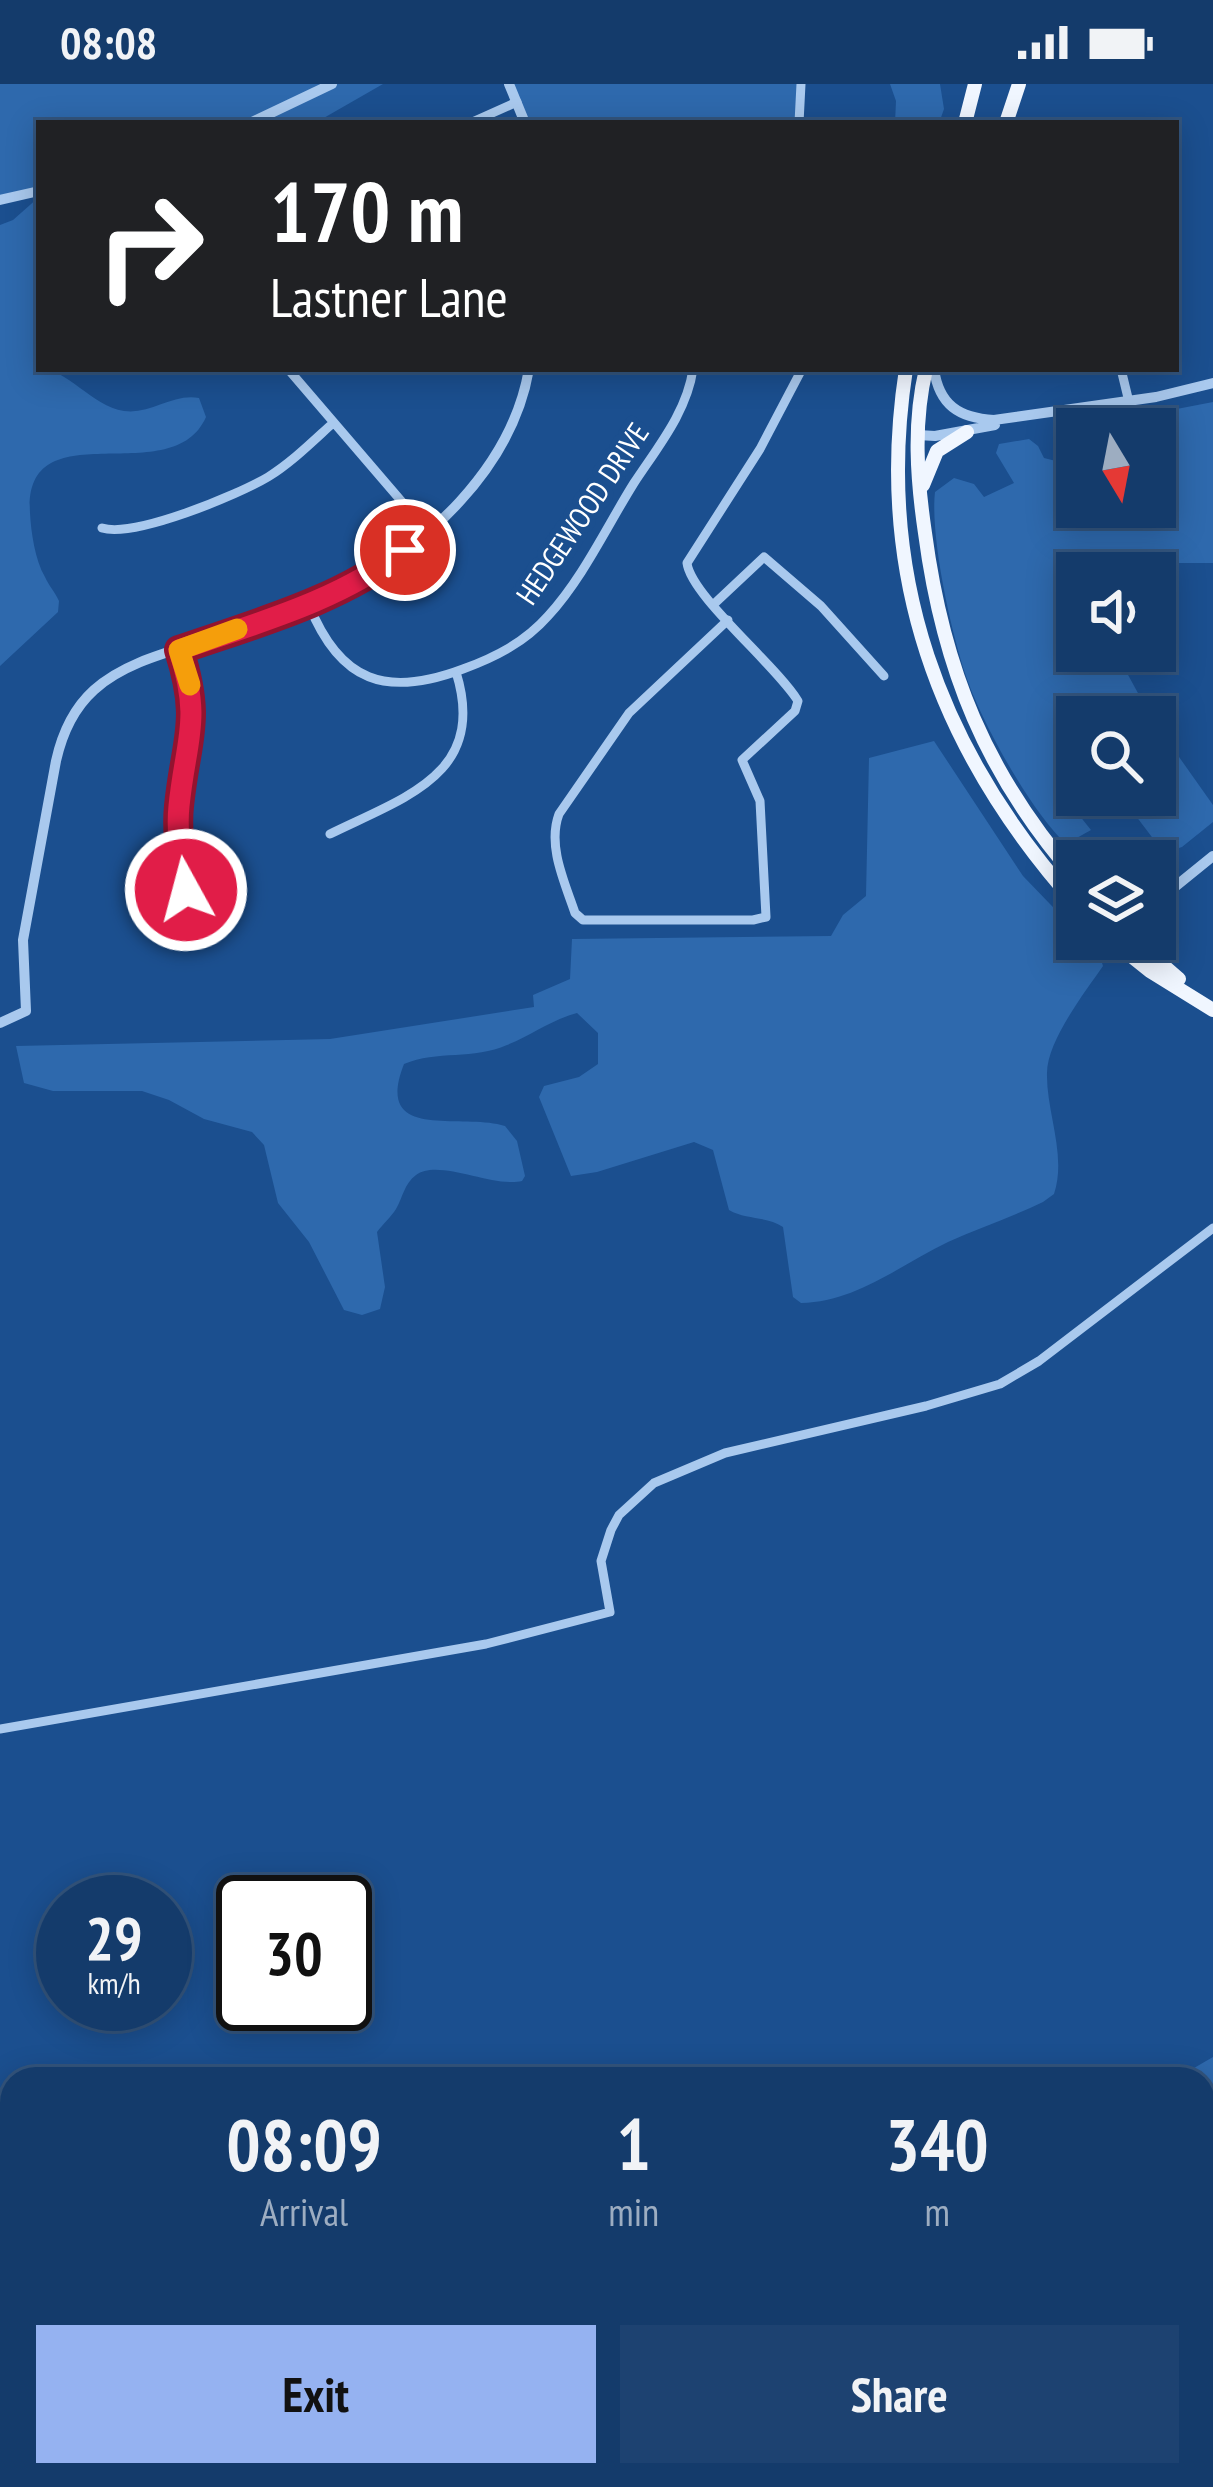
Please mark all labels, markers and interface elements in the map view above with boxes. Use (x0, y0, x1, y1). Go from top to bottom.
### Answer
text: 08:08 (60, 13, 157, 71)
text: 170 m (270, 156, 463, 265)
icon: right (72, 168, 228, 324)
text: Lastner Lane (270, 262, 508, 332)
north arrow (1056, 408, 1176, 528)
map controls (1056, 408, 1176, 960)
street label: HEDGEWOOD DRIVE (507, 415, 657, 612)
pin (354, 499, 456, 601)
icon: arrive (372, 517, 438, 583)
button: sound (1056, 552, 1176, 672)
button: search (1056, 696, 1176, 816)
position arrow (123, 827, 249, 953)
button: layers (1056, 840, 1176, 960)
speed limit sign: 30 (216, 1875, 372, 2031)
text: 29 (85, 1899, 143, 1977)
text: km/h (87, 1963, 141, 2002)
text: 08:09 (226, 2097, 382, 2190)
text: 1 (617, 2097, 651, 2190)
text: 340 (885, 2097, 989, 2190)
text: Arrival (260, 2186, 348, 2237)
text: min (608, 2186, 659, 2237)
text: m (924, 2186, 950, 2237)
button: Exit (36, 2325, 596, 2463)
button: Share (620, 2325, 1179, 2463)

